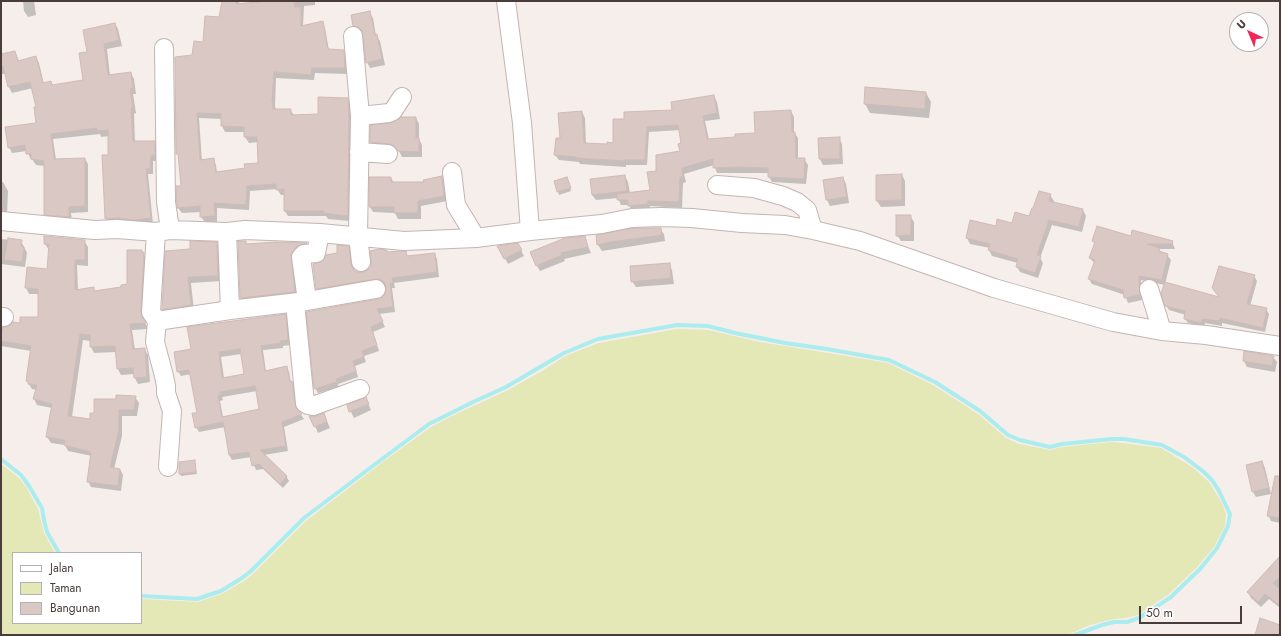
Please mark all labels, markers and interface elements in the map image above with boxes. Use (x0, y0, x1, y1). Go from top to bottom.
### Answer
north arrow (1229, 12, 1269, 52)
text: U (1233, 16, 1250, 33)
legend (12, 552, 142, 624)
text: Jalan (50, 559, 73, 577)
text: Taman (50, 579, 82, 597)
scale bar (1141, 598, 1244, 624)
text: Bangunan (50, 599, 100, 617)
text: 50 m (1146, 604, 1173, 622)

